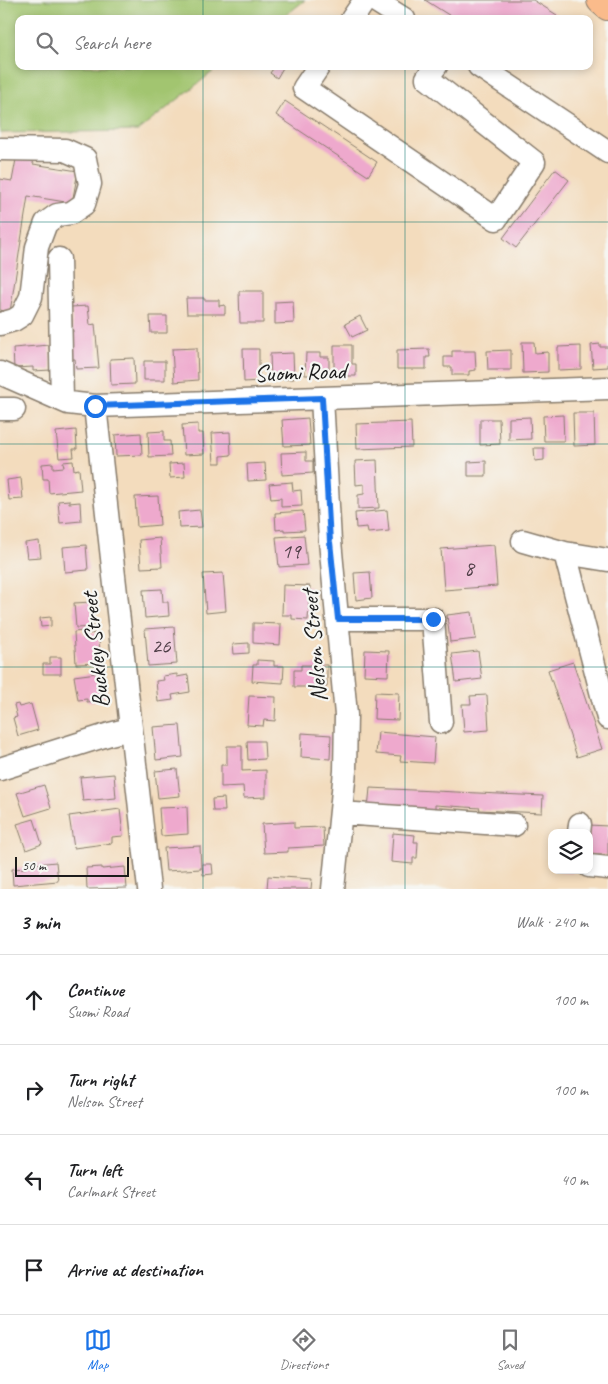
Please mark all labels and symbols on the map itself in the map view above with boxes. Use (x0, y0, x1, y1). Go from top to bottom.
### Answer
street label: Suomi Road (254, 355, 350, 389)
route start (84, 395, 107, 418)
house number: 19 (282, 538, 302, 564)
house number: 8 (464, 555, 476, 581)
street label: Nelson Street (294, 586, 334, 703)
street label: Buckley Street (74, 589, 116, 709)
route end (422, 608, 445, 631)
house number: 26 (152, 633, 171, 659)
scale bar (15, 854, 129, 877)

